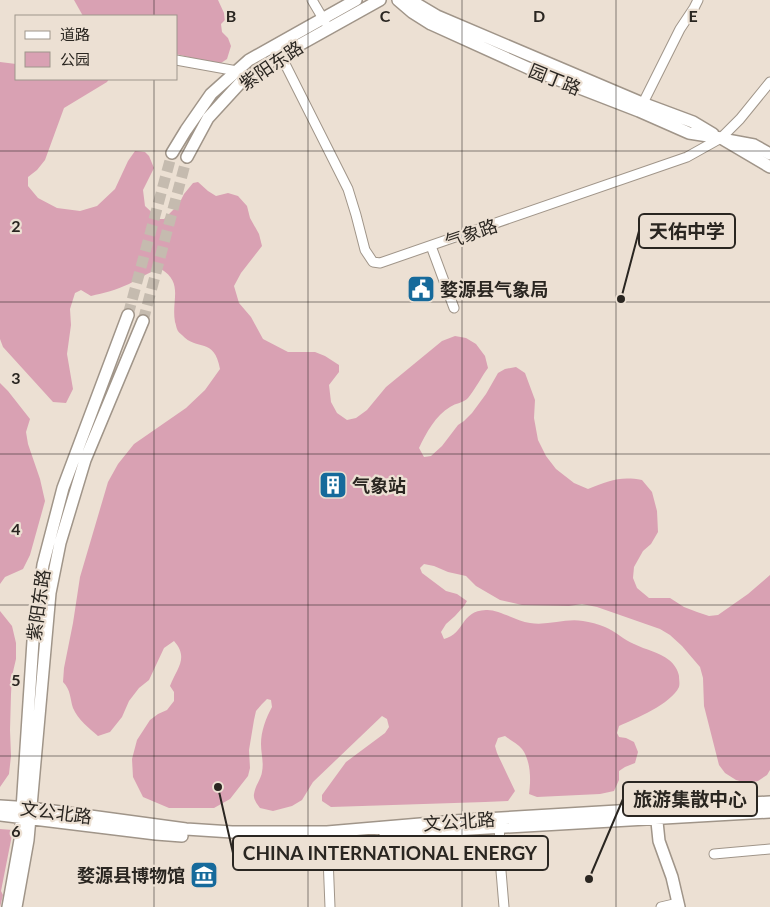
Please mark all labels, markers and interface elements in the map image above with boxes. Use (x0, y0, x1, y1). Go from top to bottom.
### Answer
text: B (226, 6, 236, 25)
text: C (380, 6, 391, 25)
text: D (533, 6, 545, 25)
text: E (688, 6, 698, 25)
legend (15, 15, 178, 80)
text: 道路 (60, 25, 90, 43)
street label: 紫阳东路 (235, 36, 307, 94)
text: 公园 (60, 50, 90, 68)
street label: 园丁路 (526, 59, 584, 99)
street label: 气象路 (442, 214, 500, 252)
callout: 天佑中学 (639, 214, 735, 248)
text: 2 (11, 216, 21, 235)
text: 天佑中学 (649, 219, 725, 242)
public building icon: 婺源县气象局 (406, 274, 436, 304)
place label: 婺源县气象局 (440, 278, 548, 300)
text: 3 (11, 368, 21, 387)
building icon: 气象站 (318, 470, 348, 500)
place label: 气象站 (352, 474, 406, 496)
text: 4 (11, 519, 21, 538)
street label: 紫阳东路 (22, 568, 54, 642)
text: 5 (11, 670, 21, 689)
callout: 旅游集散中心 (623, 782, 757, 816)
text: 旅游集散中心 (633, 787, 747, 810)
street label: 文公北路 (19, 797, 93, 827)
street label: 文公北路 (422, 808, 496, 834)
text: 6 (11, 821, 21, 840)
callout: CHINA INTERNATIONAL ENERGY (233, 836, 548, 870)
text: CHINA INTERNATIONAL ENERGY (243, 841, 538, 864)
museum icon: 婺源县博物馆 (189, 860, 219, 890)
place label: 婺源县博物馆 (77, 864, 185, 886)

